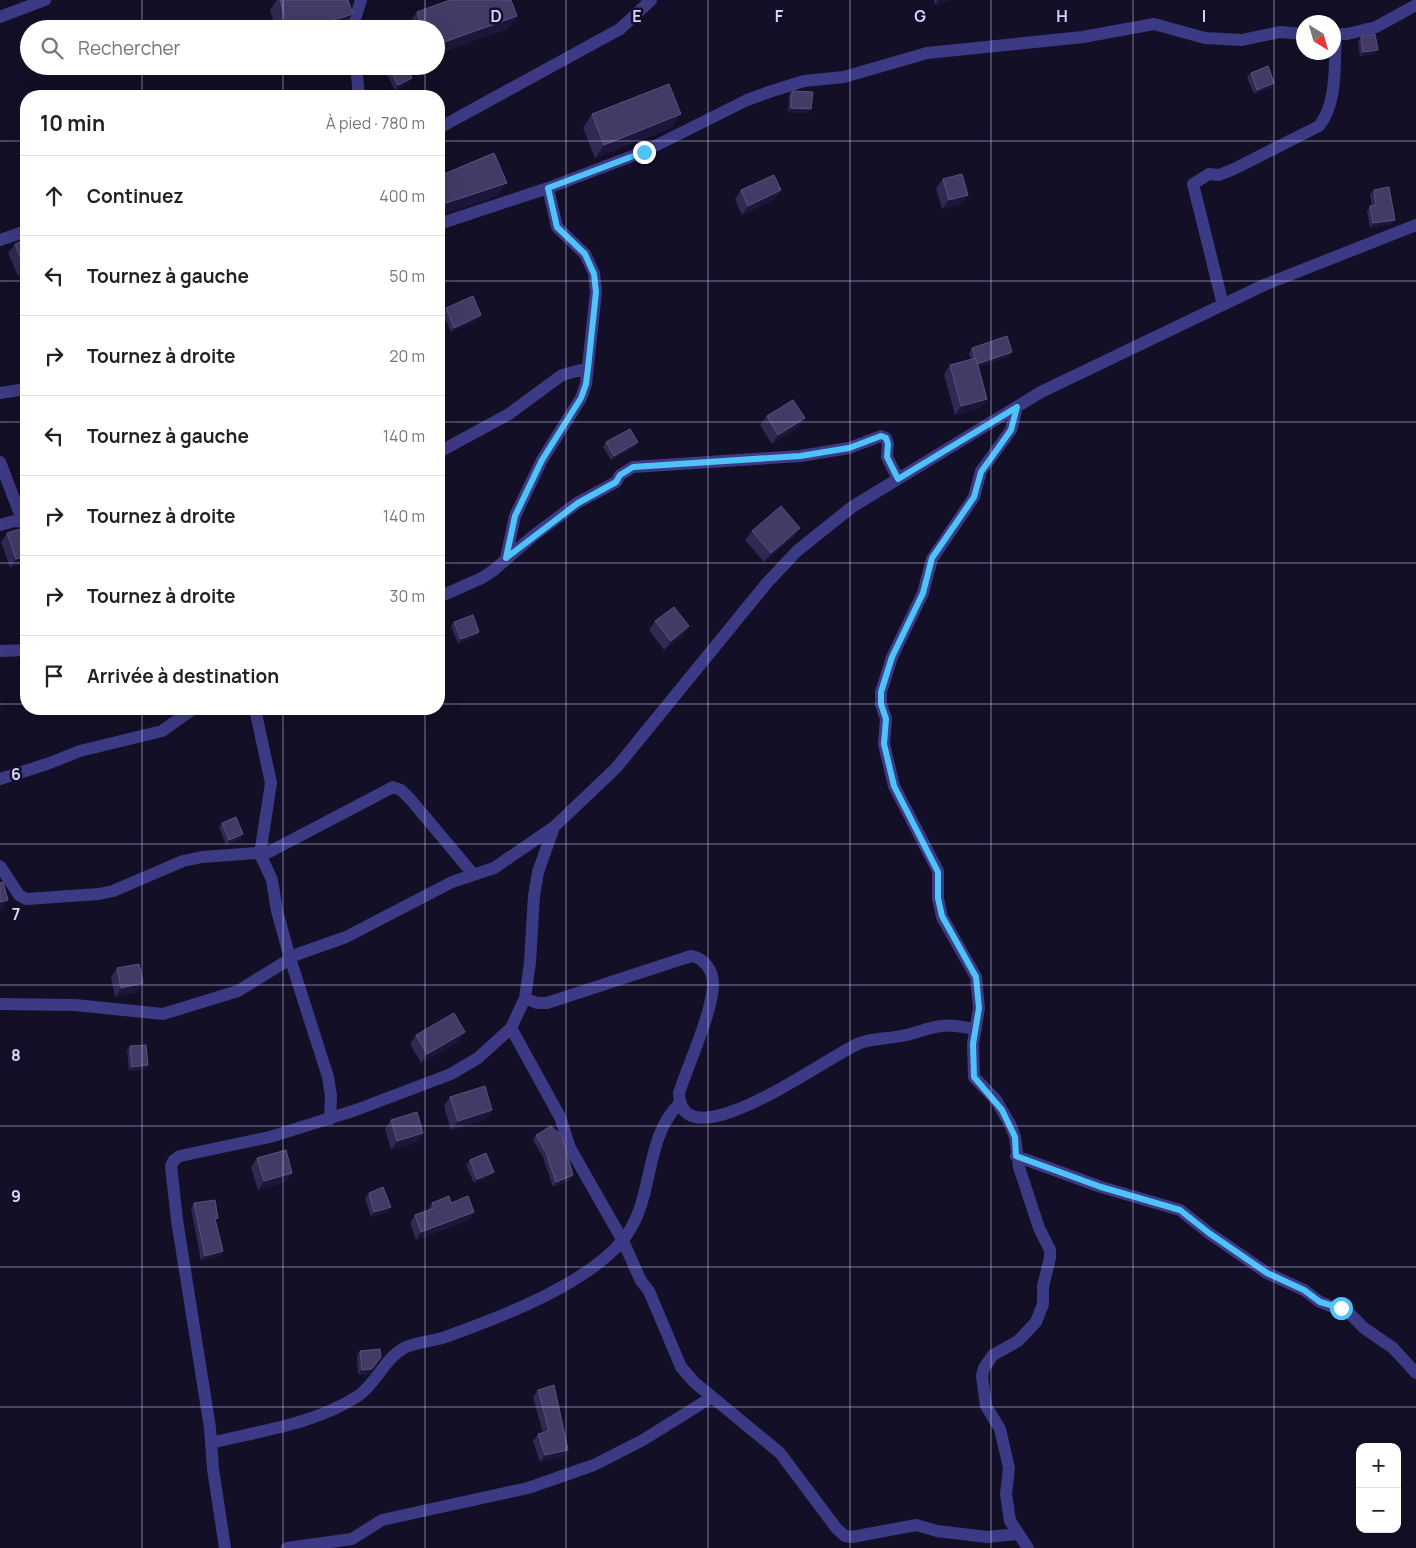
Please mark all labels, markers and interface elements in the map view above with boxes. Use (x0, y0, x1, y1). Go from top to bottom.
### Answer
text: D (490, 5, 502, 27)
text: E (632, 5, 642, 27)
text: F (775, 5, 784, 27)
text: G (914, 5, 926, 27)
text: H (1056, 5, 1068, 27)
text: I (1202, 5, 1206, 27)
north arrow (1296, 15, 1341, 60)
search box (20, 20, 445, 75)
icon: search (38, 34, 66, 62)
text: Rechercher (78, 35, 180, 61)
text: 10 min (40, 109, 105, 137)
text: À pied · 780 m (326, 112, 425, 134)
route end (633, 141, 656, 164)
icon: ahead (40, 182, 68, 210)
text: Continuez (87, 183, 184, 209)
text: 400 m (379, 185, 425, 207)
icon: left (40, 262, 68, 290)
text: Tournez à gauche (87, 263, 249, 289)
text: 50 m (389, 265, 425, 287)
icon: right (40, 342, 68, 370)
text: Tournez à droite (87, 343, 235, 369)
text: 20 m (389, 345, 425, 367)
icon: left (40, 422, 68, 450)
text: Tournez à gauche (87, 423, 249, 449)
text: 140 m (383, 425, 425, 447)
icon: right (40, 502, 68, 530)
text: Tournez à droite (87, 503, 235, 529)
text: 140 m (383, 505, 425, 527)
icon: right (40, 582, 68, 610)
text: Tournez à droite (87, 583, 235, 609)
text: 30 m (390, 585, 425, 607)
icon: arrive (40, 662, 68, 690)
text: Arrivée à destination (87, 663, 279, 689)
text: 6 (11, 763, 21, 785)
text: 7 (12, 903, 20, 925)
text: 8 (11, 1044, 21, 1066)
text: 9 (11, 1185, 21, 1207)
route start (1330, 1297, 1353, 1320)
map controls (1356, 1443, 1401, 1533)
button: + (1356, 1443, 1401, 1488)
button: − (1356, 1488, 1401, 1533)

